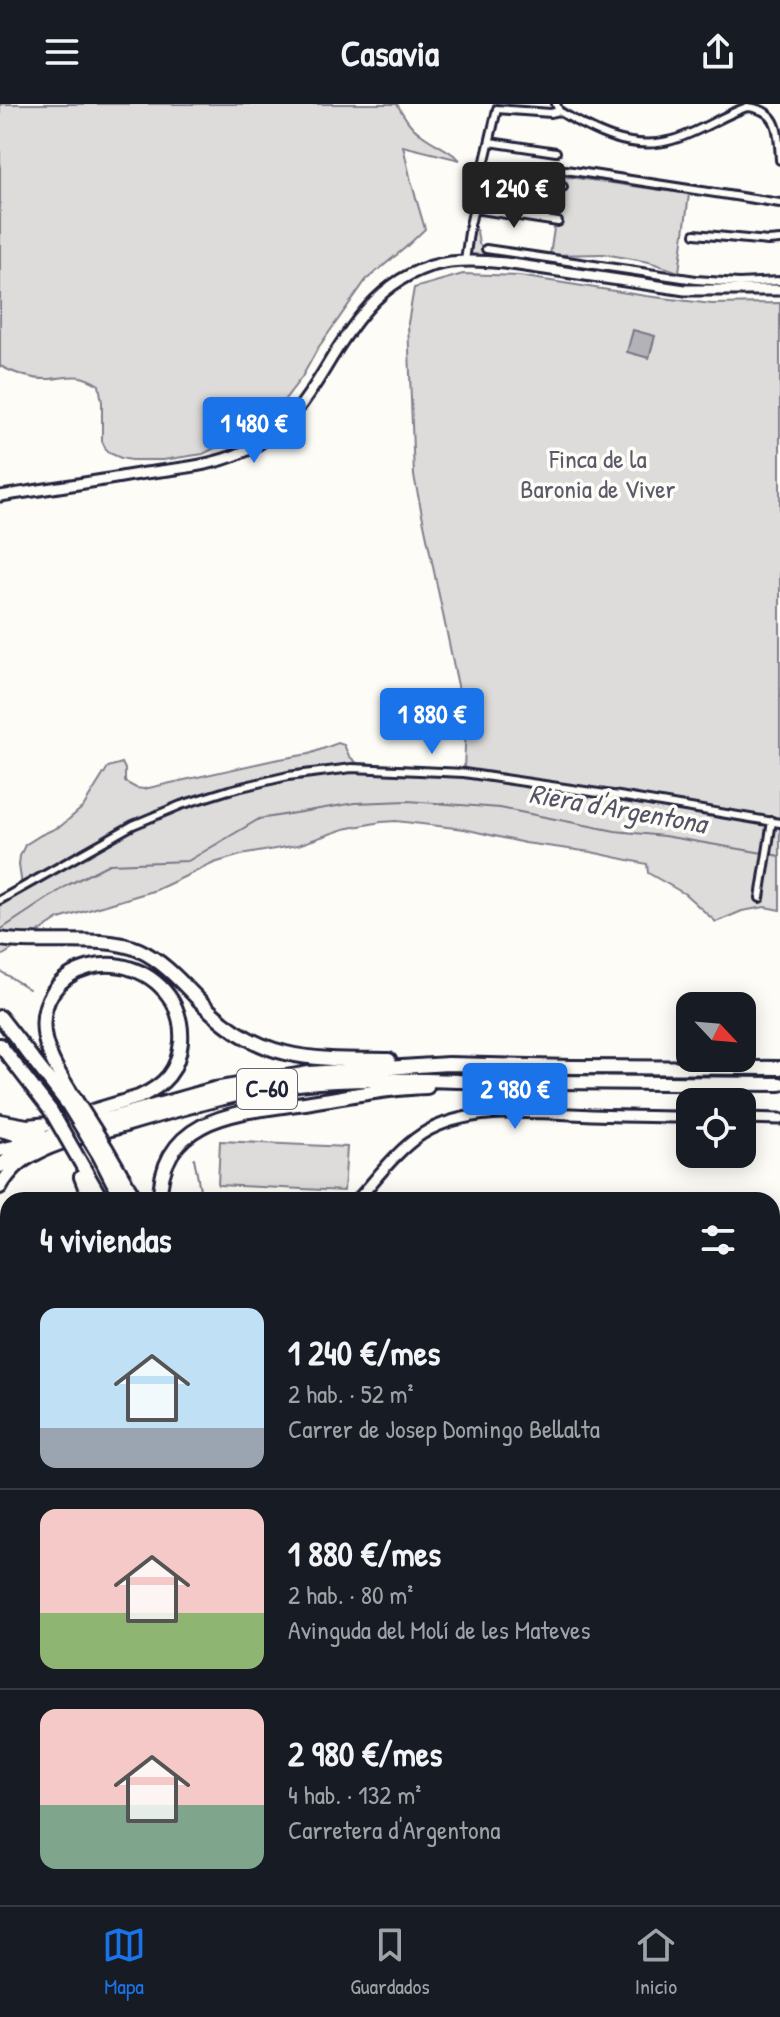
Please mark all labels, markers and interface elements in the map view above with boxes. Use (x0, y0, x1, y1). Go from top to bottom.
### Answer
text: Casavia (341, 28, 439, 77)
icon: menu (40, 30, 84, 74)
icon: share (696, 30, 740, 74)
pin: 1 240 € (440, 162, 588, 230)
text: 1 240 € (480, 170, 548, 205)
pin: 1 480 € (180, 397, 328, 465)
text: 1 480 € (221, 405, 287, 440)
park label: Finca de la Baronia de Viver (520, 441, 676, 506)
pin: 1 880 € (358, 688, 506, 756)
text: 1 880 € (398, 696, 466, 731)
water label: Riera d'Argentona (527, 774, 712, 843)
north arrow (676, 992, 756, 1072)
map controls (676, 992, 756, 1168)
pin: 2 980 € (441, 1063, 589, 1131)
road number: C-60 (237, 1069, 297, 1109)
text: 2 980 € (480, 1071, 550, 1106)
button: locate (676, 1088, 756, 1168)
text: 4 viviendas (40, 1217, 172, 1263)
icon: filters (696, 1218, 740, 1262)
text: 1 240 €/mes (288, 1330, 440, 1376)
icon: home (104, 1340, 200, 1436)
text: 2 hab. · 52 m² (288, 1376, 414, 1411)
text: Carrer de Josep Domingo Bellalta (288, 1411, 600, 1446)
text: 1 880 €/mes (288, 1531, 441, 1577)
icon: home (104, 1541, 200, 1637)
text: 2 hab. · 80 m² (288, 1577, 413, 1612)
text: Avinguda del Molí de les Mateves (288, 1612, 590, 1647)
text: 2 980 €/mes (288, 1731, 442, 1777)
icon: home (104, 1741, 200, 1837)
text: 4 hab. · 132 m² (288, 1777, 421, 1812)
text: Carretera d'Argentona (288, 1812, 500, 1847)
tab: Mapa (102, 1923, 146, 2001)
tab: Guardados (350, 1923, 430, 2001)
tab: Inicio (634, 1923, 678, 2001)

